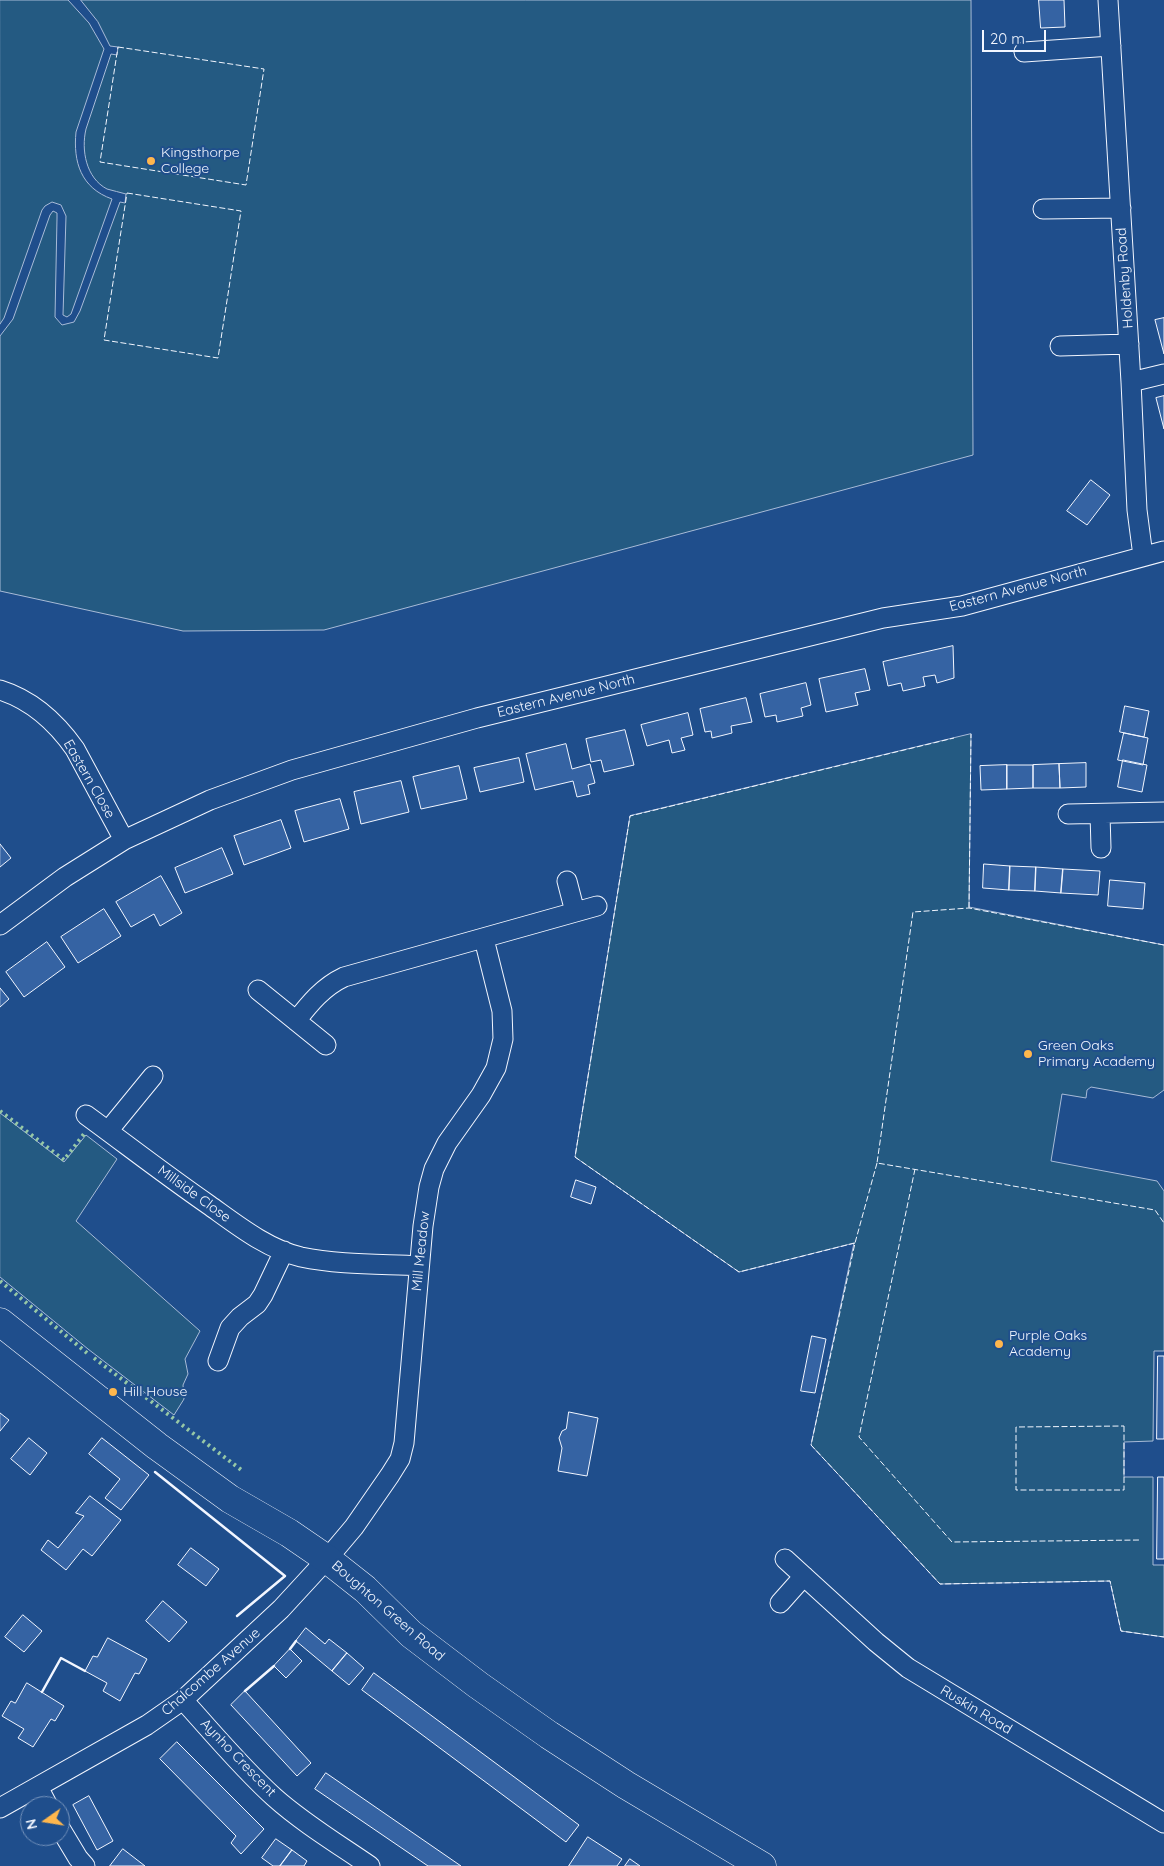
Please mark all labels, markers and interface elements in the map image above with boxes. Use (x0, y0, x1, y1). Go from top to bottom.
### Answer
scale bar (984, 20, 1048, 52)
text: 20 m (990, 29, 1025, 48)
place label: Kingsthorpe College (161, 145, 240, 178)
marker: Kingsthorpe College (145, 155, 157, 167)
street label: Holdenby Road (1113, 227, 1137, 329)
street label: Eastern Avenue North (948, 563, 1088, 615)
street label: Eastern Avenue North (495, 671, 637, 721)
street label: Eastern Close (60, 737, 118, 821)
place label: Green Oaks Primary Academy (1038, 1038, 1155, 1070)
marker: Green Oaks Primary Academy (1022, 1048, 1034, 1060)
street label: Millside Close (154, 1162, 234, 1226)
street label: Mill Meadow (408, 1210, 434, 1292)
place label: Purple Oaks Academy (1009, 1328, 1087, 1360)
marker: Purple Oaks Academy (993, 1338, 1005, 1350)
place label: Hill House (123, 1384, 187, 1400)
marker: Hill House (107, 1386, 119, 1398)
street label: Boughton Green Road (328, 1557, 448, 1665)
street label: Chalcombe Avenue (158, 1625, 264, 1719)
street label: Ruskin Road (937, 1682, 1015, 1738)
street label: Aynho Crescent (197, 1716, 279, 1800)
north arrow (20, 1796, 70, 1846)
text: N (21, 1817, 41, 1831)

